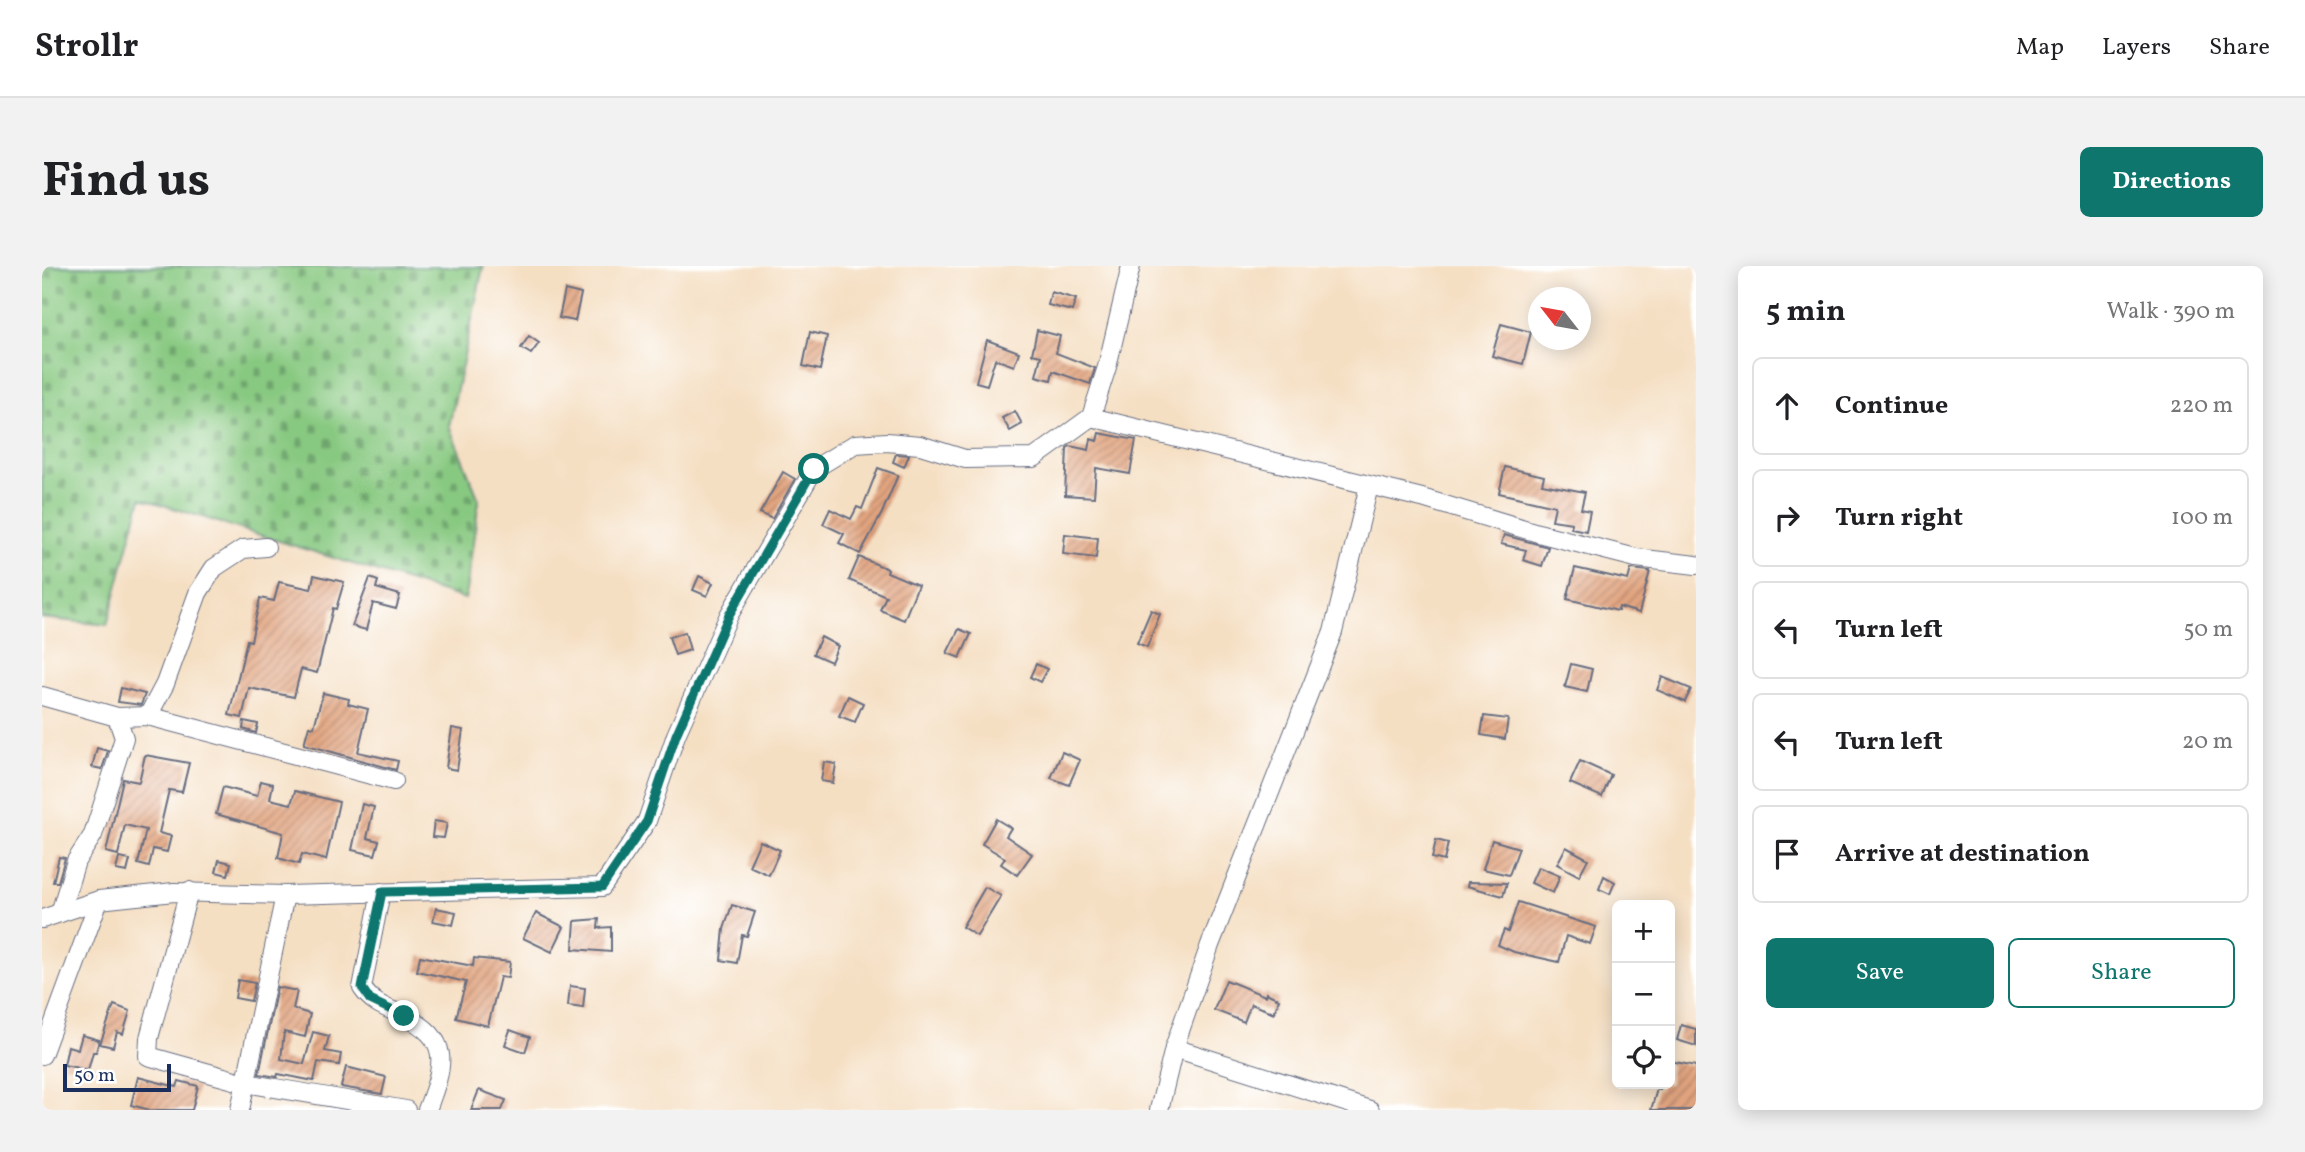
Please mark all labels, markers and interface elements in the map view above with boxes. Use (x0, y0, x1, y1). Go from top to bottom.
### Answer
text: Strollr (35, 25, 138, 71)
text: Map (2016, 31, 2064, 65)
text: Layers (2102, 31, 2171, 65)
text: Share (2209, 31, 2270, 65)
button: Directions (2080, 147, 2263, 217)
text: Find us (42, 148, 210, 217)
north arrow (1528, 287, 1591, 350)
text: 5 min (1766, 291, 1846, 333)
text: Walk · 390 m (2106, 296, 2235, 328)
icon: ahead (1768, 387, 1806, 425)
text: Continue (1835, 388, 1948, 424)
text: 220 m (2170, 390, 2233, 422)
route start (798, 453, 829, 484)
icon: right (1768, 499, 1806, 537)
text: Turn right (1835, 500, 1963, 536)
text: 100 m (2171, 502, 2233, 534)
icon: left (1768, 611, 1806, 649)
text: Turn left (1835, 612, 1943, 648)
text: 50 m (2184, 614, 2233, 646)
icon: left (1768, 723, 1806, 761)
text: Turn left (1835, 724, 1943, 760)
text: 20 m (2182, 726, 2233, 758)
icon: arrive (1768, 835, 1806, 873)
text: Arrive at destination (1835, 836, 2090, 872)
map controls (1612, 900, 1675, 1089)
button: + (1612, 900, 1675, 963)
button: Save (1766, 938, 1994, 1008)
button: Share (2008, 938, 2235, 1008)
button: − (1612, 963, 1675, 1026)
route end (388, 1000, 419, 1031)
button: locate (1612, 1026, 1675, 1089)
scale bar (63, 1061, 172, 1093)
text: 50 m (74, 1063, 115, 1089)

